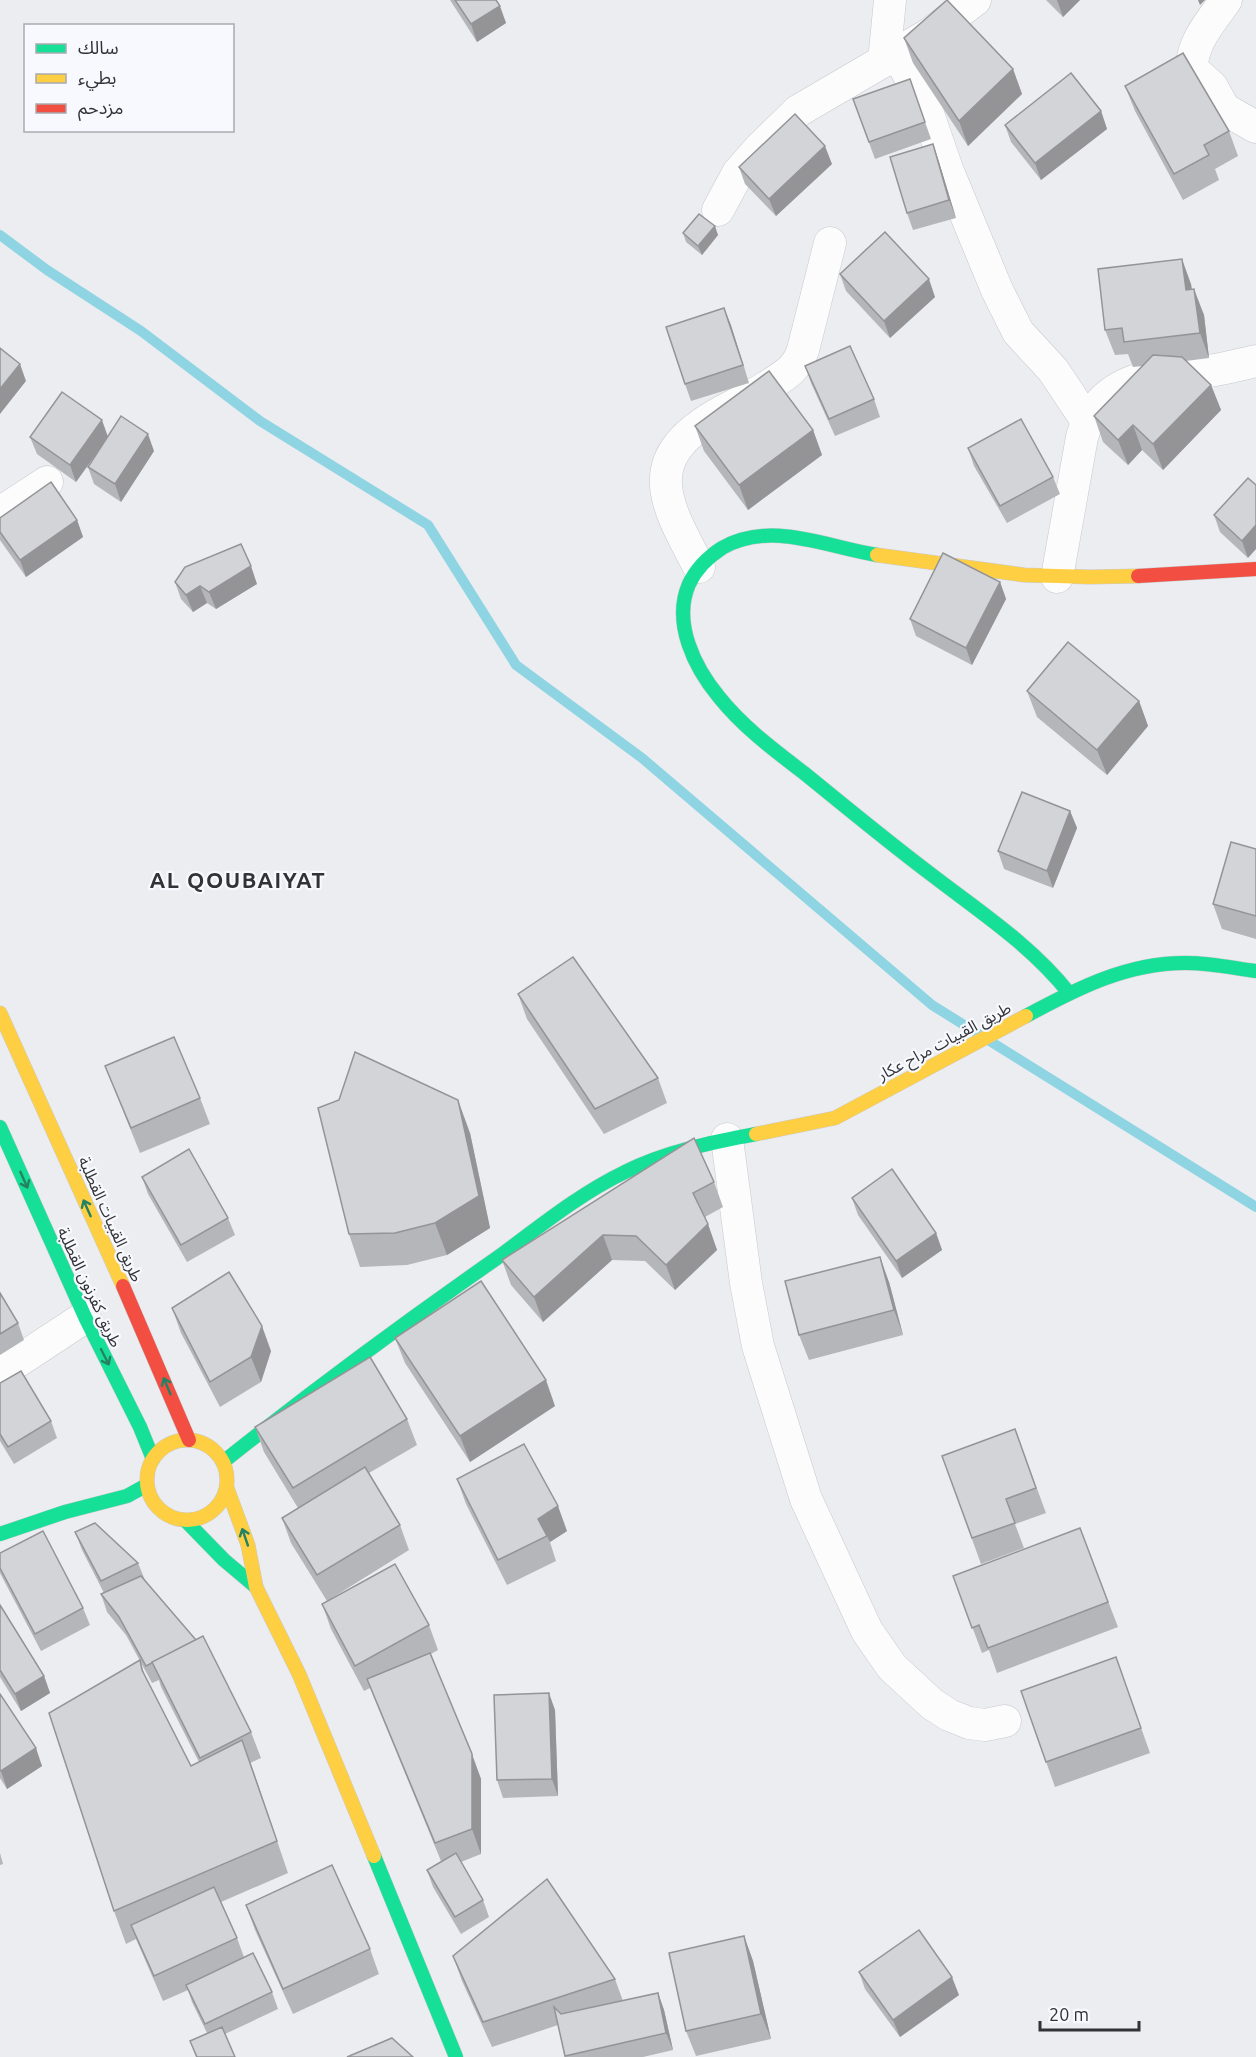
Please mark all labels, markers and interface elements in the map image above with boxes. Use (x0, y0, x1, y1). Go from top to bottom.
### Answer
legend (24, 24, 234, 132)
text: سالك (78, 37, 119, 57)
text: بطيء (78, 67, 116, 91)
text: مزدحم (78, 97, 123, 121)
district label: AL QOUBAIYAT (150, 867, 326, 892)
street label: طريق القبيات مراح عكار (873, 998, 1016, 1088)
street label: طريق القبيات القطلبة (74, 1154, 147, 1285)
one-way arrow (19, 1171, 30, 1189)
one-way arrow (81, 1199, 93, 1217)
street label: طريق كفرنون القطلبة (53, 1224, 126, 1351)
one-way arrow (100, 1348, 111, 1366)
one-way arrow (160, 1377, 171, 1395)
one-way arrow (238, 1528, 249, 1547)
scale bar (1040, 1994, 1139, 2032)
text: 20 m (1049, 2004, 1089, 2024)

